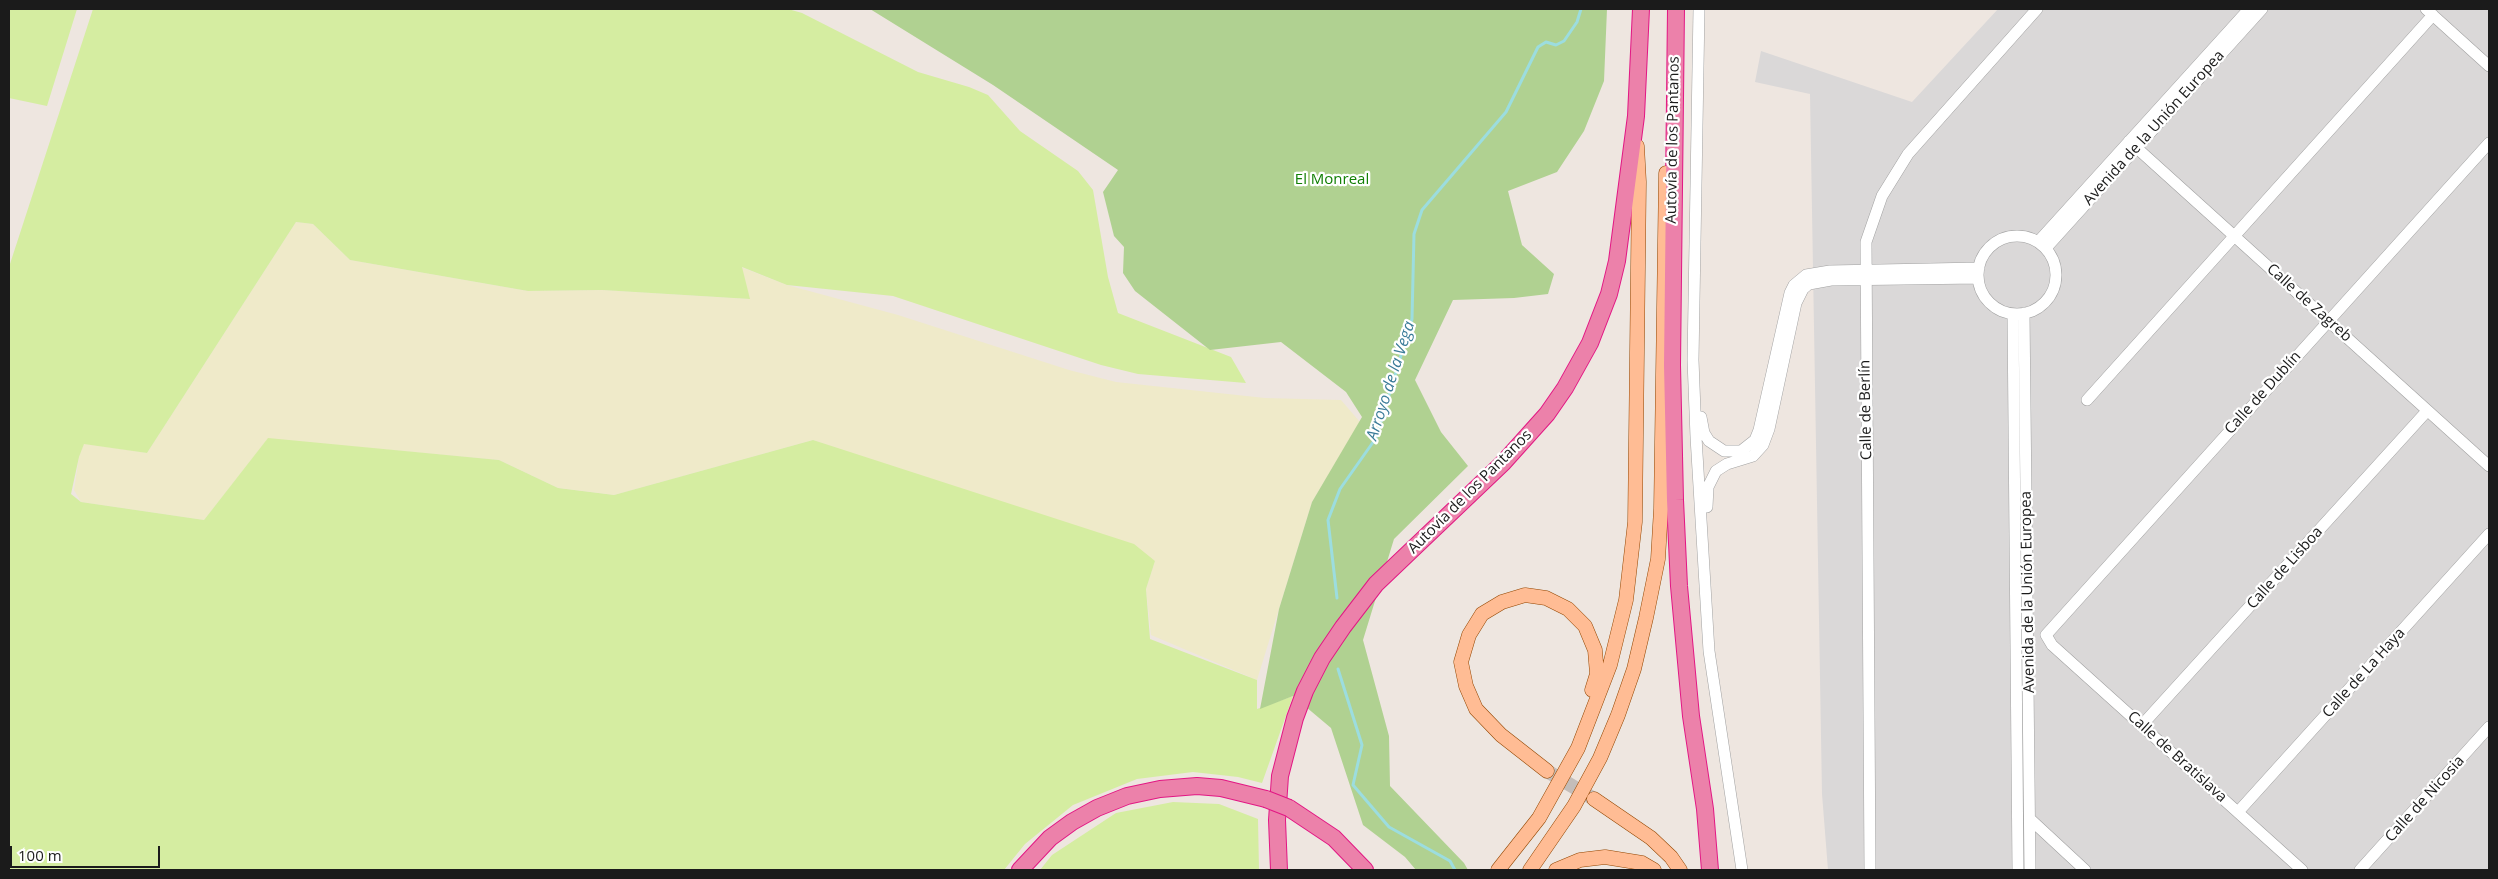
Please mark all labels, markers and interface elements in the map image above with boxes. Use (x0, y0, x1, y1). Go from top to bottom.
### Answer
street label: Avenida de la Unión Europea (2080, 47, 2228, 209)
street label: Autovía de los Pantanos (1663, 56, 1683, 224)
park label: El Monreal (1295, 171, 1369, 189)
street label: Calle de Zagreb (2263, 260, 2355, 346)
water label: Arroyo de la Vega (1363, 319, 1419, 443)
street label: Calle de Dublín (2221, 348, 2305, 438)
street label: Calle de Berlín (1856, 360, 1876, 460)
street label: Autovía de los Pantanos (1404, 426, 1536, 558)
street label: Avenida de la Unión Europea (2017, 491, 2039, 693)
street label: Calle de Lisboa (2243, 523, 2327, 613)
street label: Calle de La Haya (2319, 624, 2409, 722)
street label: Calle de Bratislava (2124, 708, 2230, 806)
street label: Calle de Nicosia (2382, 752, 2468, 846)
scale bar (12, 836, 162, 868)
text: 100 m (18, 845, 62, 865)

